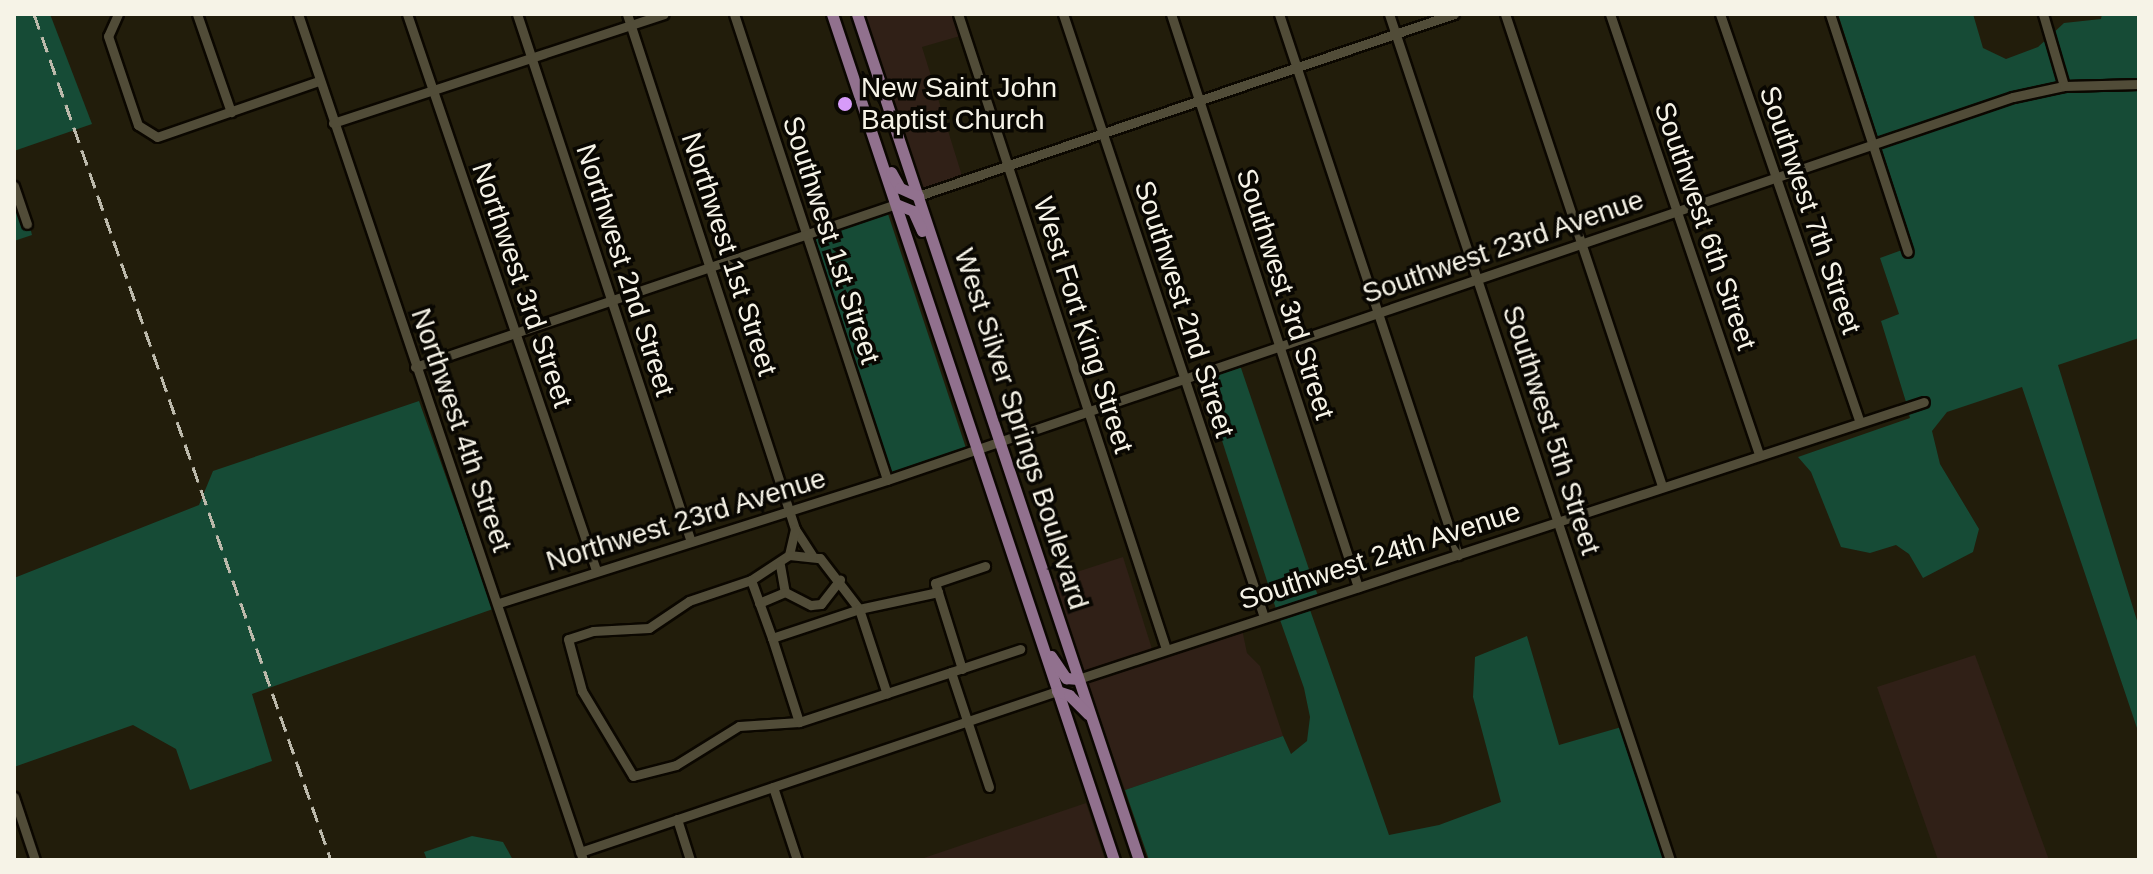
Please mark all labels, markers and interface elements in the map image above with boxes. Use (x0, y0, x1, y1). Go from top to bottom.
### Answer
place label: New Saint John Baptist Church (861, 71, 1057, 137)
street label: Southwest 7th Street (1752, 82, 1868, 338)
marker: New Saint John Baptist Church (836, 95, 854, 113)
street label: Southwest 6th Street (1647, 98, 1763, 354)
street label: Southwest 1st Street (775, 112, 887, 368)
street label: Northwest 1st Street (674, 128, 784, 380)
street label: Northwest 2nd Street (568, 140, 682, 400)
street label: Northwest 3rd Street (464, 158, 580, 412)
street label: Southwest 3rd Street (1229, 164, 1341, 424)
street label: Southwest 2nd Street (1127, 176, 1241, 442)
street label: Southwest 23rd Avenue (1357, 183, 1649, 311)
street label: West Fort King Street (1026, 193, 1140, 457)
street label: West Silver Springs Boulevard (947, 244, 1095, 614)
street label: Southwest 5th Street (1495, 301, 1607, 559)
street label: Northwest 4th Street (404, 304, 518, 556)
street label: Northwest 23rd Avenue (541, 461, 831, 579)
street label: Southwest 24th Avenue (1234, 494, 1526, 618)

